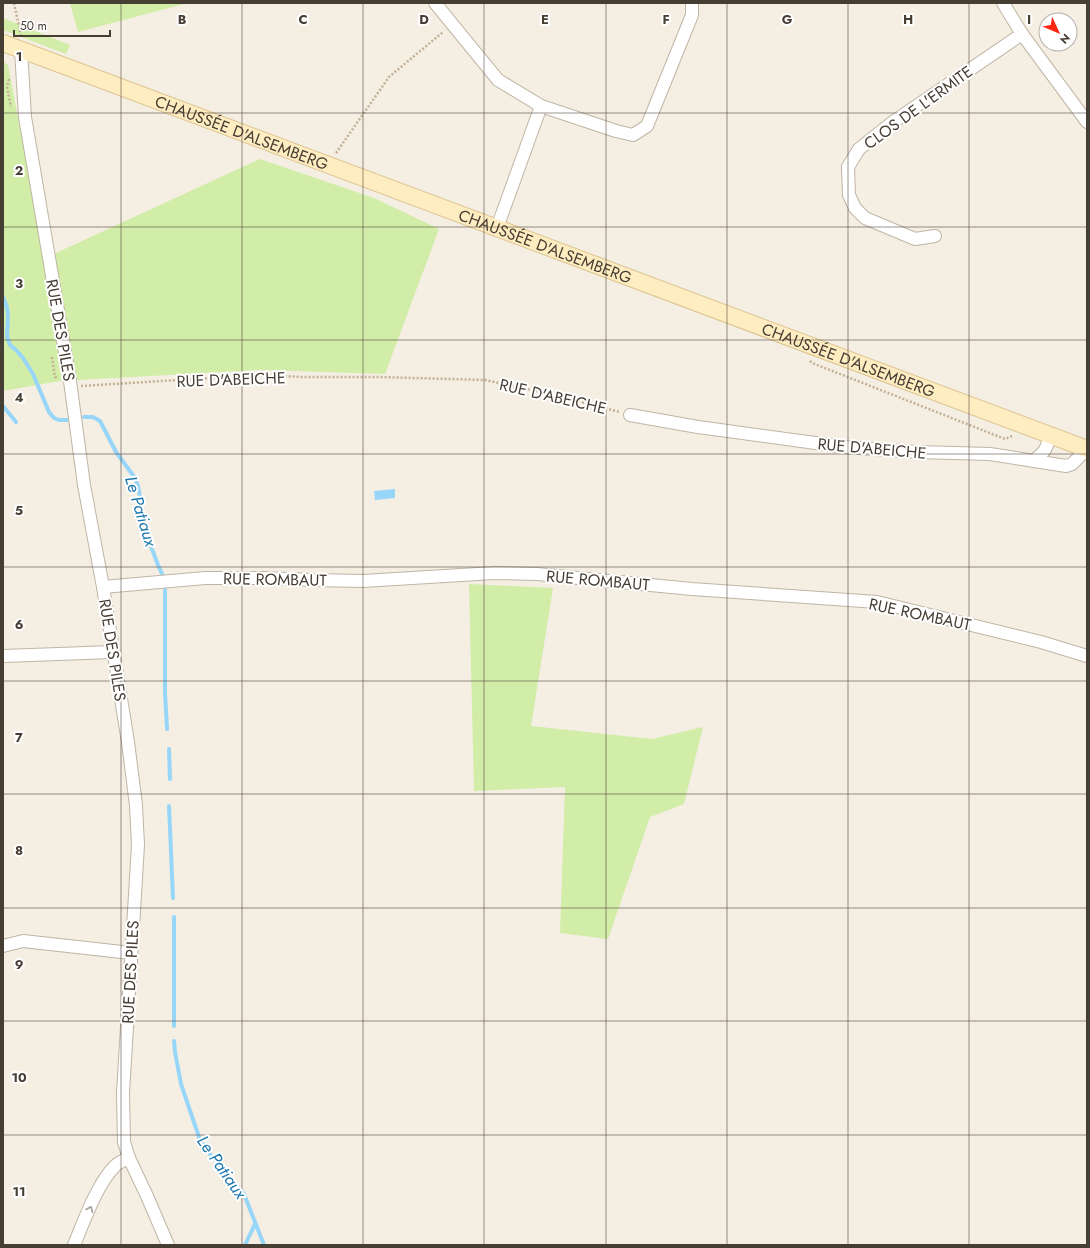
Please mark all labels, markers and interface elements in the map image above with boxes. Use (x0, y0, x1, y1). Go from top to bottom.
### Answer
text: B (178, 10, 187, 29)
text: C (298, 10, 308, 29)
text: D (419, 10, 429, 29)
text: E (541, 10, 549, 29)
text: F (662, 10, 670, 29)
text: G (782, 10, 793, 29)
text: H (903, 10, 913, 29)
text: I (1027, 10, 1031, 29)
scale bar (14, 12, 110, 38)
north arrow (1038, 12, 1078, 52)
text: 50 m (20, 17, 47, 35)
text: N (1056, 30, 1074, 48)
text: 1 (16, 47, 22, 66)
street label: CLOS DE L'ERMITE (859, 60, 977, 155)
street label: CHAUSSÉE D'ALSEMBERG (152, 90, 332, 176)
text: 2 (15, 161, 23, 180)
street label: CHAUSSÉE D'ALSEMBERG (455, 204, 635, 290)
text: 3 (15, 274, 23, 293)
street label: RUE DES PILES (40, 277, 81, 383)
street label: CHAUSSÉE D'ALSEMBERG (758, 317, 938, 403)
street label: RUE D'ABEICHE (176, 366, 286, 393)
street label: RUE D'ABEICHE (497, 373, 609, 420)
text: 4 (14, 388, 24, 407)
street label: RUE D'ABEICHE (817, 432, 927, 465)
water label: Le Patiaux (119, 473, 163, 550)
text: 5 (15, 501, 23, 520)
street label: RUE ROMBAUT (545, 565, 651, 597)
street label: RUE ROMBAUT (223, 567, 328, 592)
street label: RUE ROMBAUT (867, 592, 974, 637)
street label: RUE DES PILES (93, 597, 132, 703)
text: 6 (15, 615, 24, 634)
text: 7 (15, 728, 23, 747)
text: 8 (15, 841, 23, 860)
street label: RUE DES PILES (116, 920, 145, 1024)
text: 9 (15, 955, 24, 974)
text: 10 (11, 1068, 27, 1087)
water label: Le Patiaux (191, 1131, 253, 1204)
text: 11 (12, 1182, 26, 1201)
one-way arrow (85, 1206, 93, 1213)

